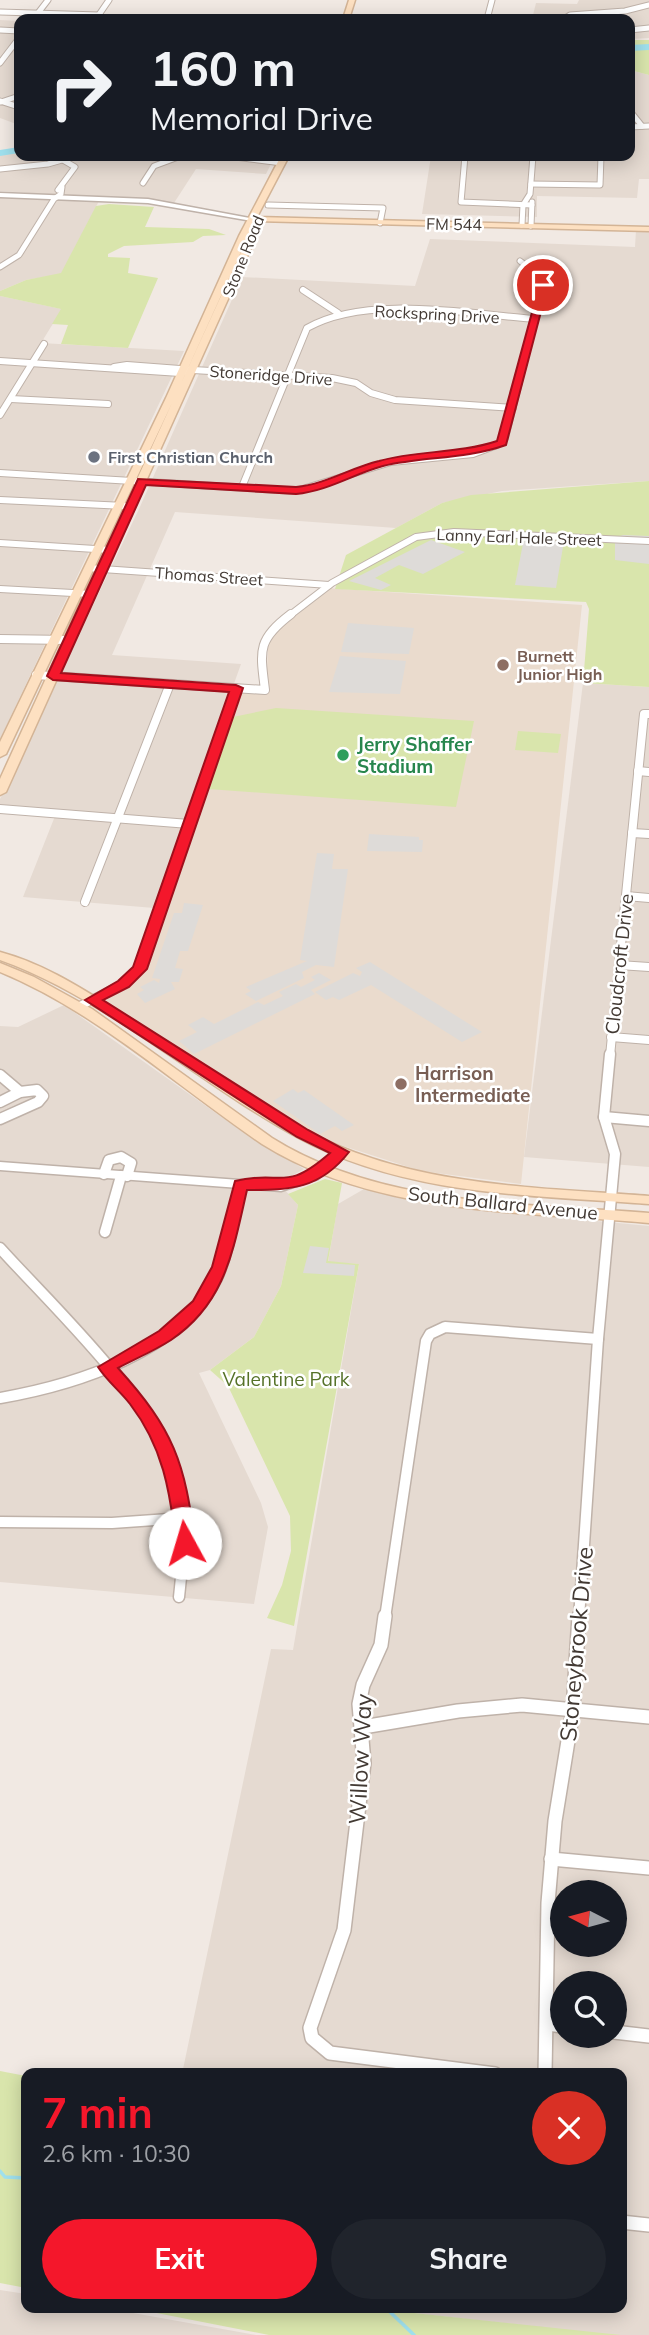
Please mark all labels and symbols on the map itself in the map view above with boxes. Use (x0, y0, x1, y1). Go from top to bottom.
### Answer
street label: Stone Road (218, 212, 268, 300)
street label: FM 544 (426, 214, 482, 234)
pin (513, 255, 573, 315)
street label: Rockspring Drive (374, 301, 500, 327)
street label: Stoneridge Drive (209, 361, 333, 389)
place label: First Christian Church (108, 447, 273, 467)
marker: First Christian Church (86, 449, 102, 465)
street label: Lanny Earl Hale Street (436, 524, 602, 550)
street label: Thomas Street (154, 562, 264, 590)
place label: Burnett Junior High (517, 646, 602, 684)
marker: Burnett Junior High (495, 657, 511, 673)
place label: Jerry Shaffer Stadium (357, 732, 473, 778)
marker: Jerry Shaffer Stadium (335, 747, 351, 763)
street label: Cloudcroft Drive (600, 893, 638, 1035)
place label: Harrison Intermediate (415, 1061, 530, 1107)
marker: Harrison Intermediate (393, 1076, 409, 1092)
street label: South Ballard Avenue (407, 1181, 599, 1225)
park label: Valentine Park (222, 1367, 350, 1391)
position arrow (148, 1506, 222, 1580)
street label: Stoneybrook Drive (553, 1546, 599, 1742)
street label: Willow Way (342, 1693, 378, 1825)
north arrow (550, 1880, 626, 1956)

